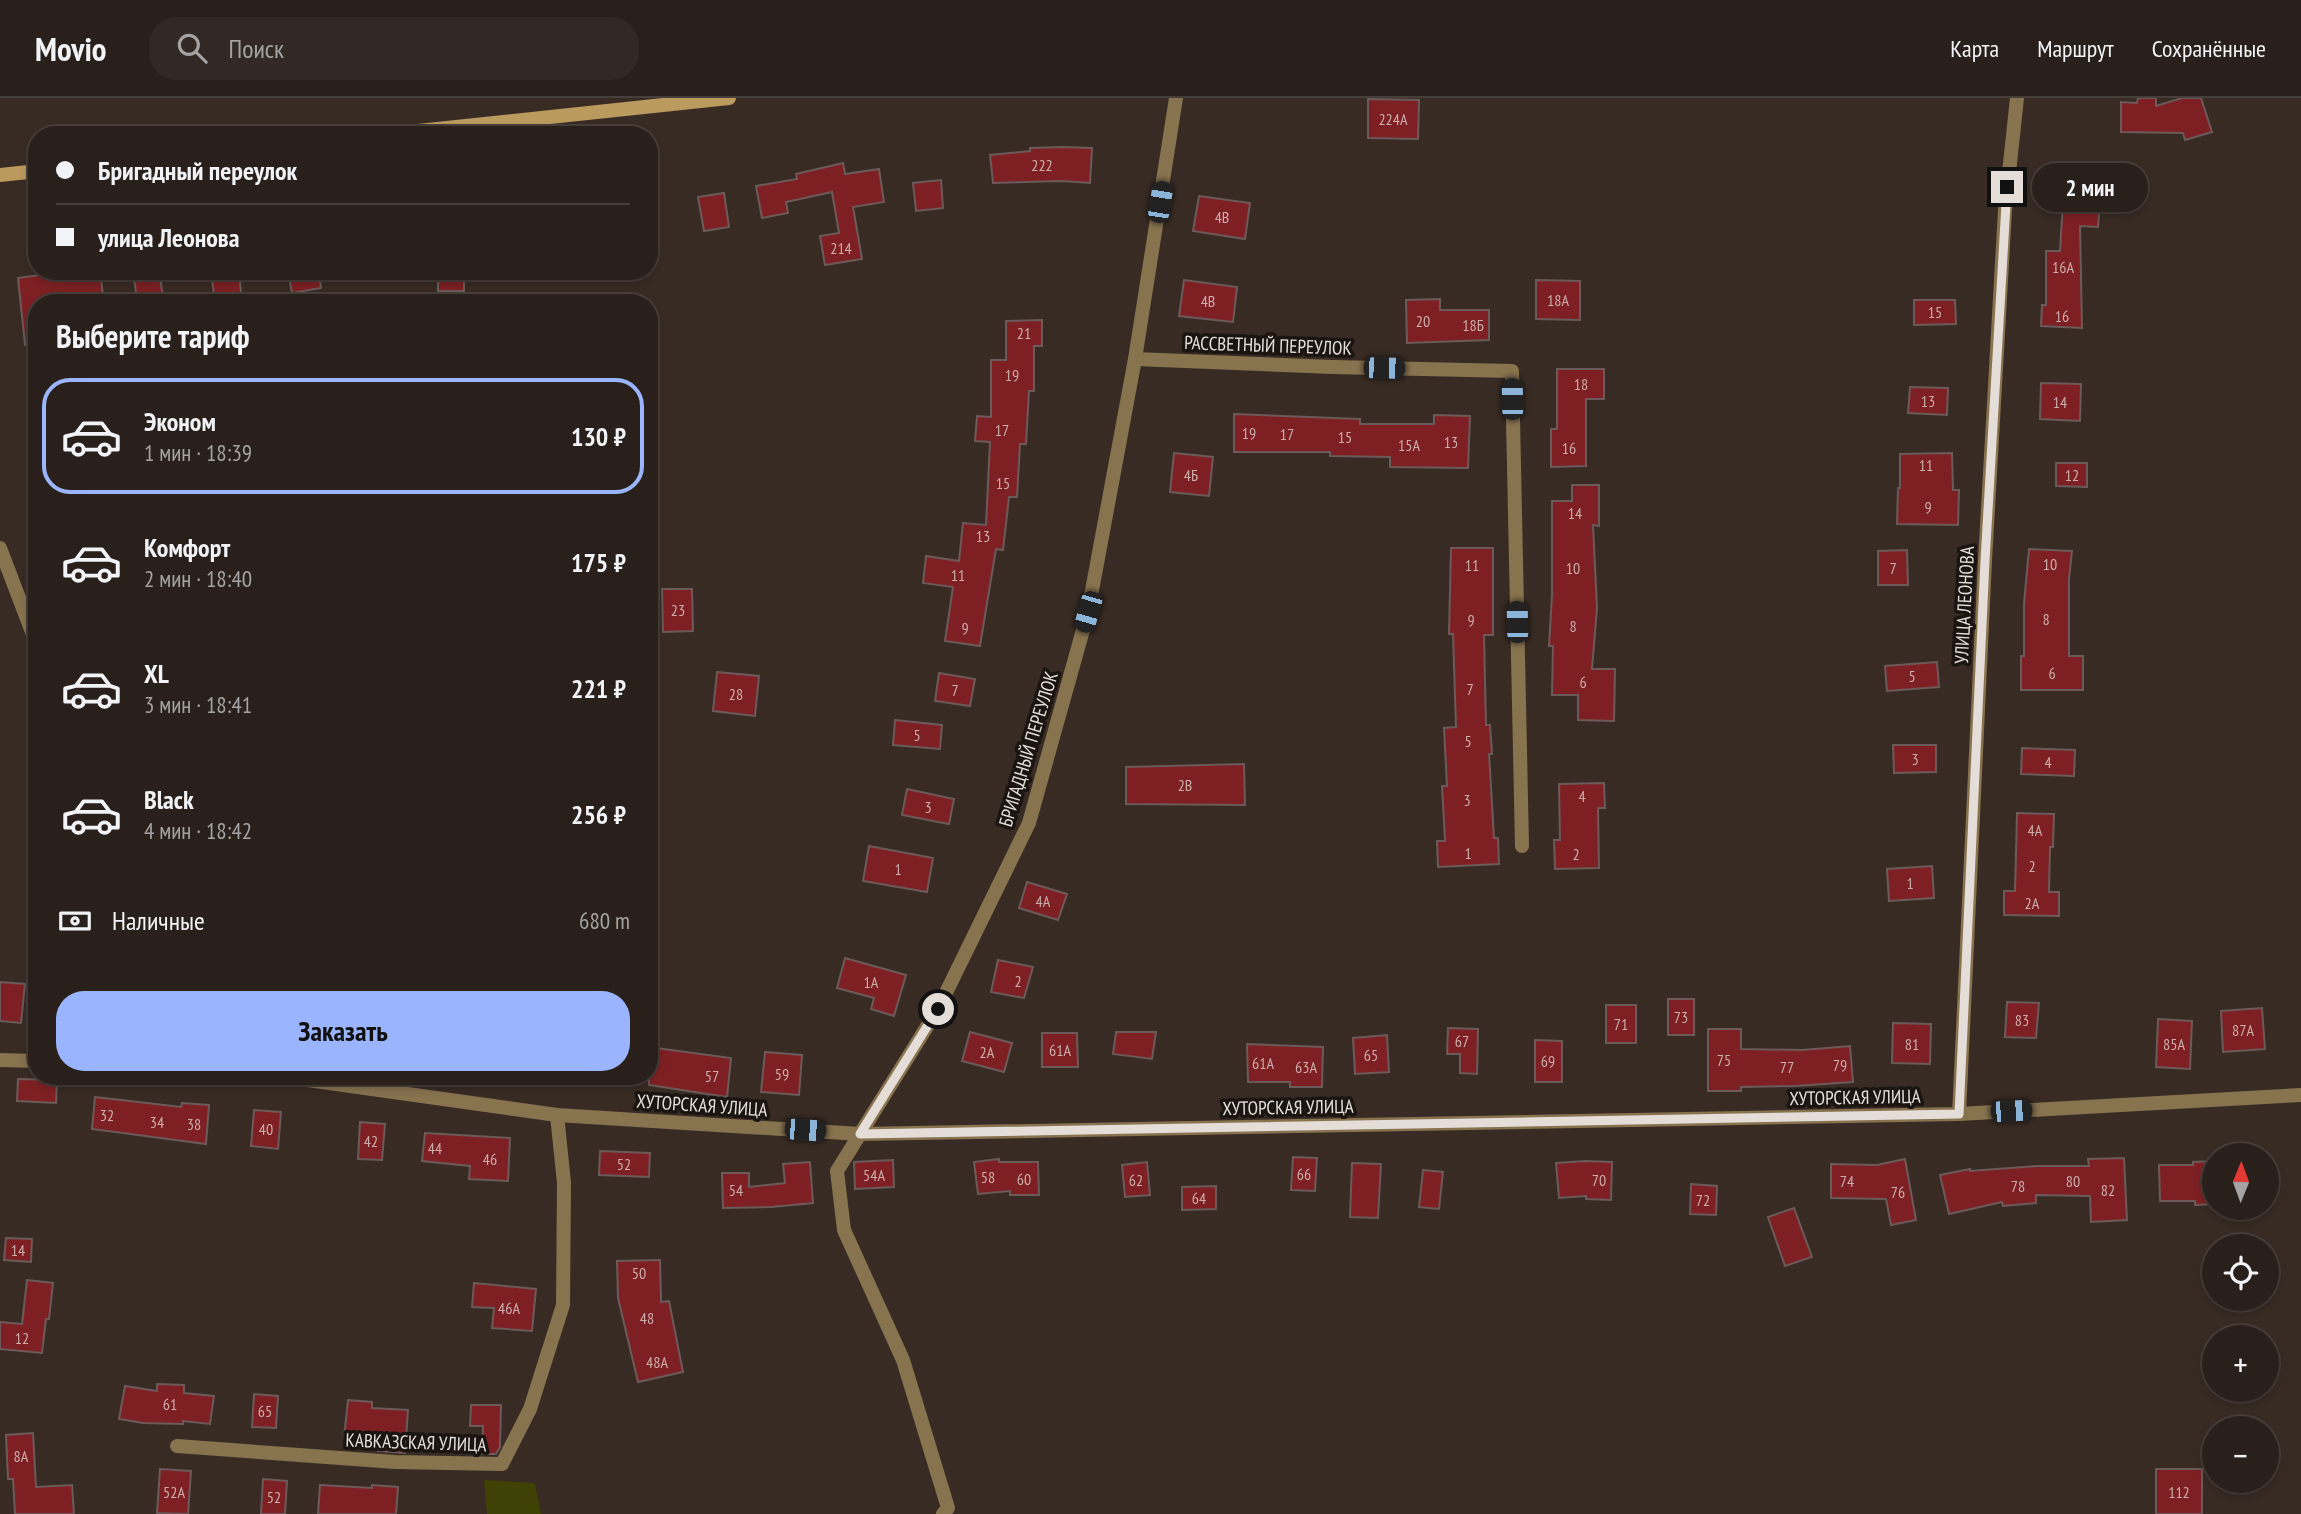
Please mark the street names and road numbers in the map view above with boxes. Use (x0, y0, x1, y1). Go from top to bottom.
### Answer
street label: РАССВЕТНЫЙ ПЕРЕУЛОК (1184, 330, 1352, 360)
street label: УЛИЦА ЛЕОНОВА (1949, 546, 1979, 664)
street label: БРИГАДНЫЙ ПЕРЕУЛОК (993, 668, 1063, 830)
street label: ХУТОРСКАЯ УЛИЦА (1789, 1084, 1921, 1110)
street label: ХУТОРСКАЯ УЛИЦА (636, 1088, 768, 1122)
street label: ХУТОРСКАЯ УЛИЦА (1222, 1094, 1354, 1120)
street label: КАВКАЗСКАЯ УЛИЦА (345, 1428, 487, 1456)

